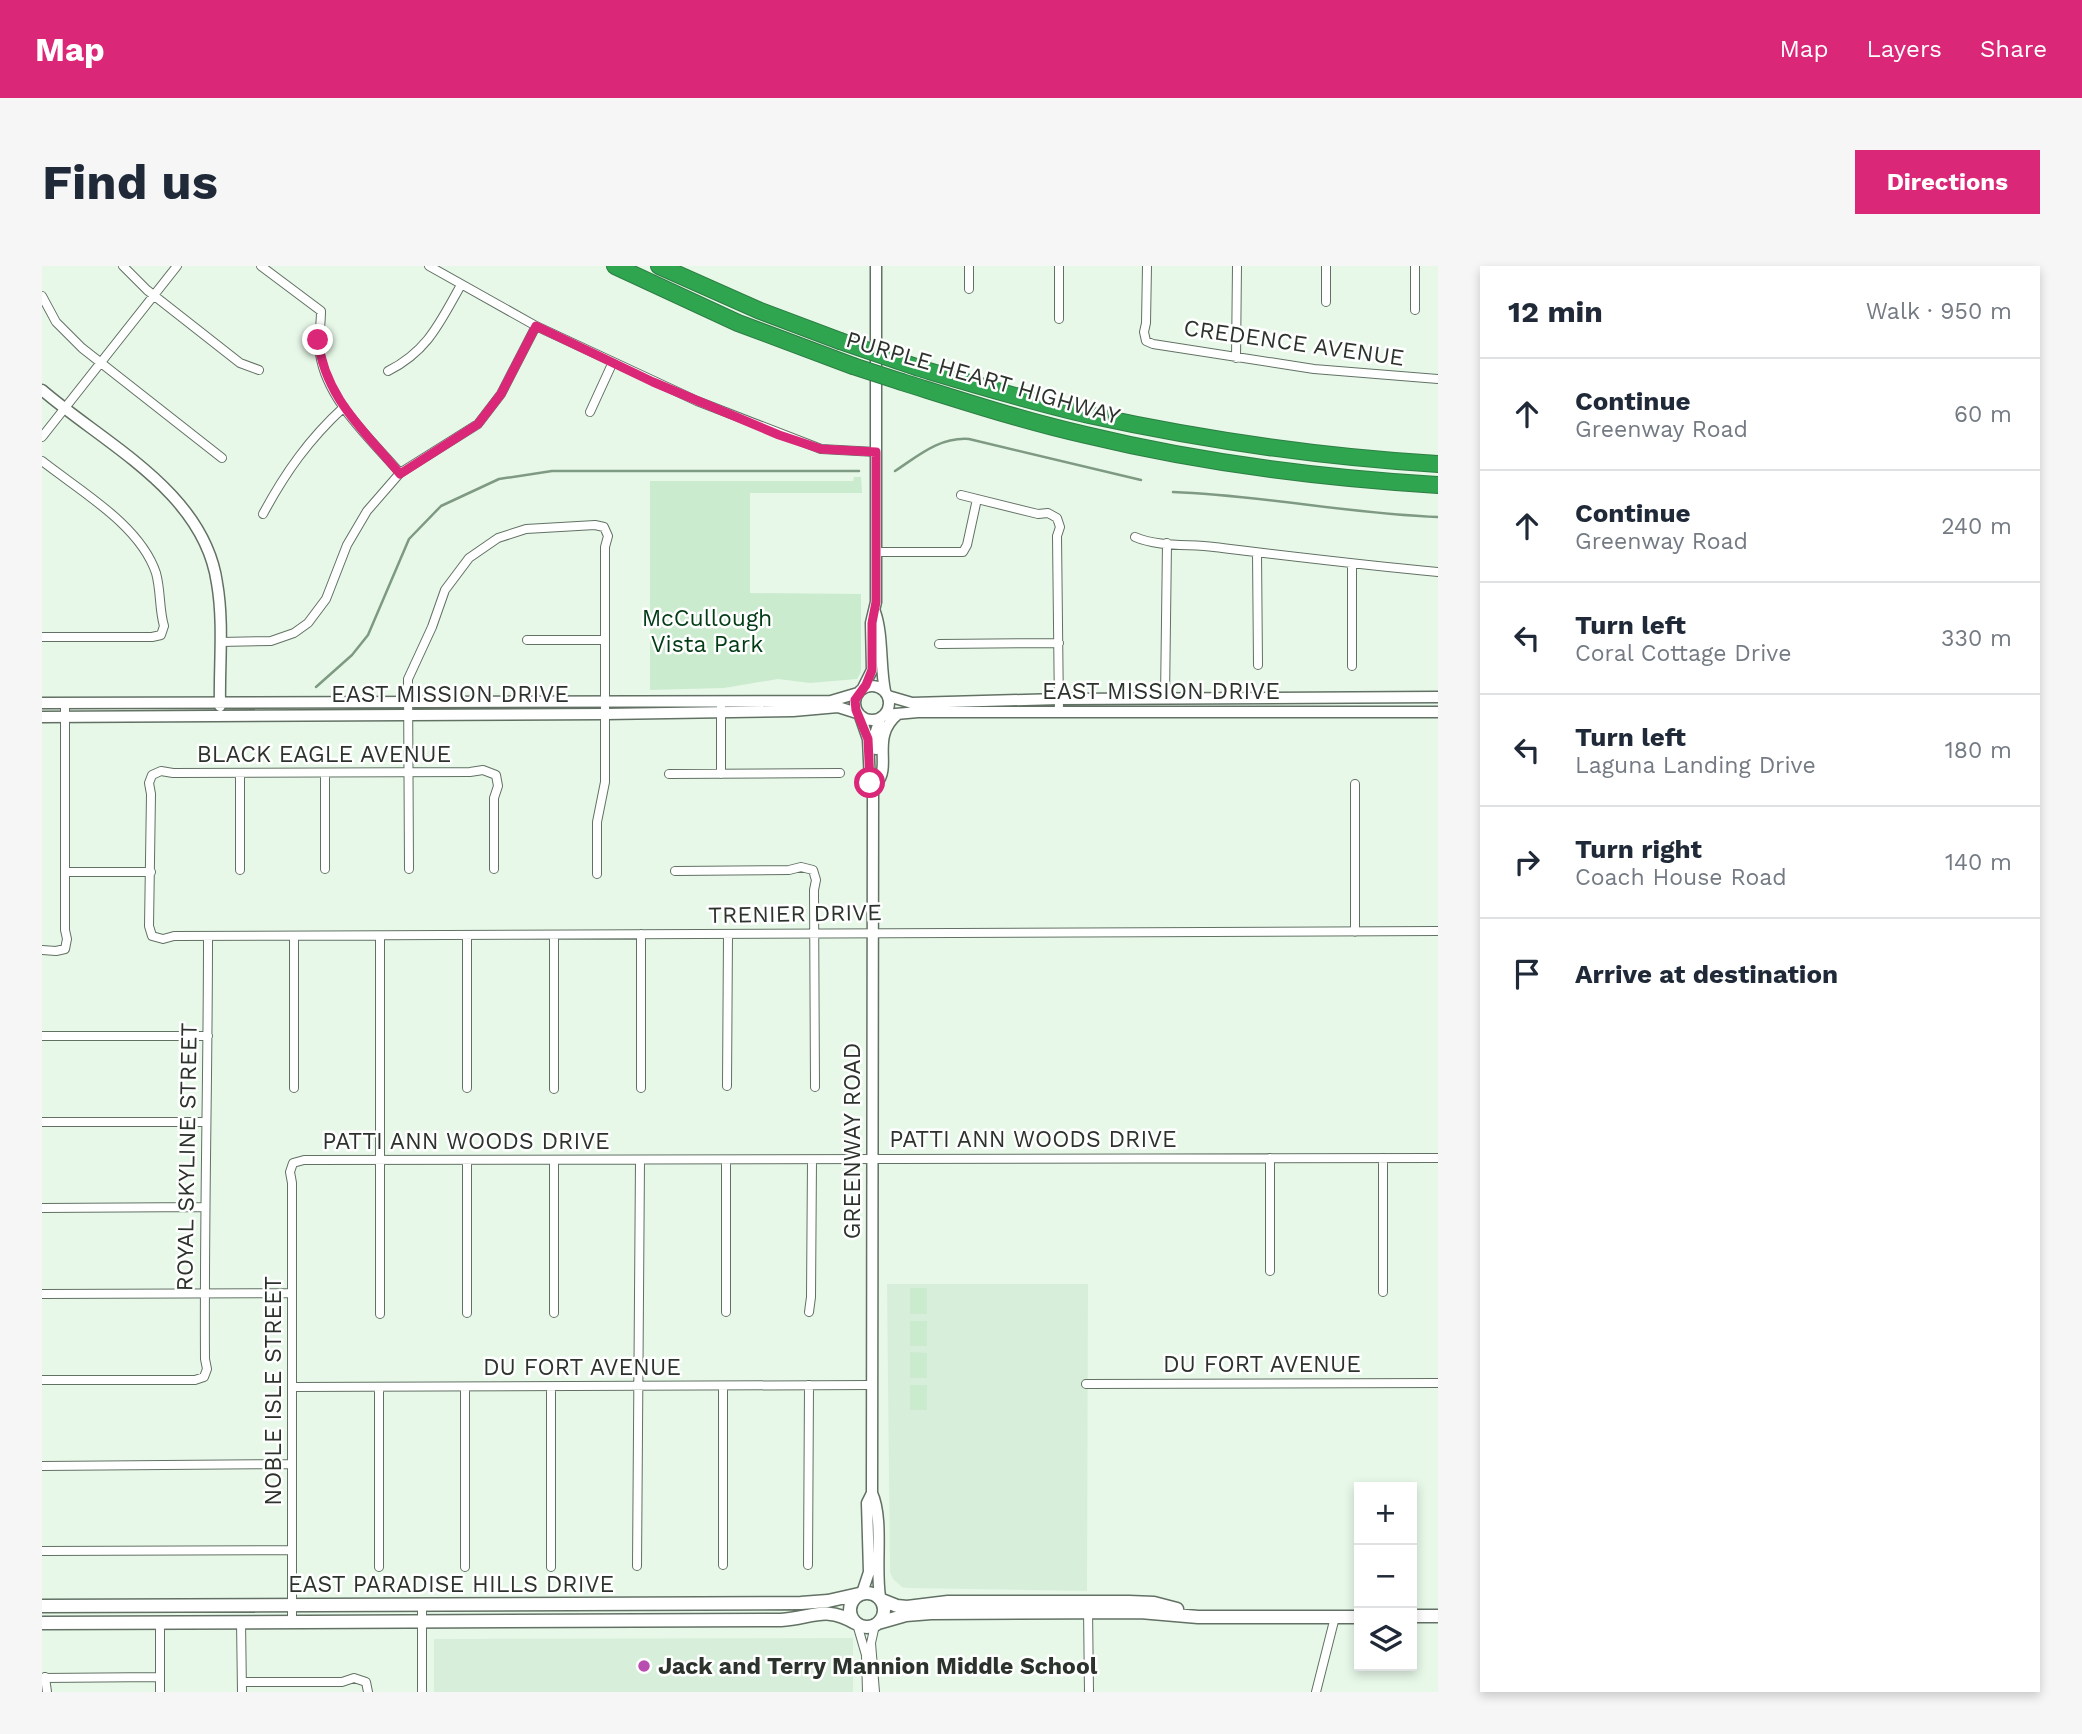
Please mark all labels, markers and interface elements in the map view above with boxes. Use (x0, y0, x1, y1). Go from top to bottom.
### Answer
text: Map (35, 30, 105, 69)
text: Map (1780, 35, 1828, 63)
text: Layers (1866, 35, 1942, 63)
text: Share (1980, 35, 2047, 63)
button: Directions (1855, 150, 2040, 214)
text: Find us (42, 153, 218, 211)
text: 12 min (1508, 294, 1603, 329)
text: Walk · 950 m (1866, 298, 2012, 325)
street label: CREDENCE AVENUE (1182, 314, 1406, 372)
route end (302, 324, 333, 355)
street label: PURPLE HEART HIGHWAY (843, 326, 1123, 430)
text: Continue (1575, 386, 1691, 416)
icon: ahead (1508, 395, 1546, 433)
text: 60 m (1954, 401, 2012, 428)
text: Greenway Road (1575, 416, 1748, 443)
text: Continue (1575, 498, 1691, 528)
icon: ahead (1508, 507, 1546, 545)
text: 240 m (1941, 513, 2012, 540)
text: Greenway Road (1575, 528, 1748, 555)
park label: McCullough Vista Park (642, 605, 772, 658)
text: Turn left (1575, 610, 1686, 640)
icon: left (1508, 619, 1546, 657)
text: 330 m (1941, 625, 2012, 652)
text: Coral Cottage Drive (1575, 640, 1791, 667)
street label: EAST MISSION DRIVE (1042, 678, 1280, 705)
street label: EAST MISSION DRIVE (331, 681, 569, 708)
text: Turn left (1575, 722, 1686, 752)
icon: left (1508, 731, 1546, 769)
text: 180 m (1945, 737, 2012, 764)
street label: BLACK EAGLE AVENUE (197, 741, 451, 768)
text: Laguna Landing Drive (1575, 752, 1816, 779)
route start (854, 767, 885, 798)
text: Turn right (1575, 834, 1702, 864)
icon: right (1508, 843, 1546, 881)
text: 140 m (1945, 849, 2012, 876)
text: Coach House Road (1575, 864, 1787, 891)
street label: TRENIER DRIVE (708, 899, 882, 929)
icon: arrive (1508, 955, 1546, 993)
text: Arrive at destination (1575, 959, 1838, 989)
street label: ROYAL SKYLINE STREET (171, 1022, 203, 1292)
street label: GREENWAY ROAD (839, 1043, 866, 1239)
street label: PATTI ANN WOODS DRIVE (889, 1126, 1177, 1153)
street label: PATTI ANN WOODS DRIVE (322, 1128, 610, 1155)
street label: NOBLE ISLE STREET (260, 1276, 287, 1506)
street label: DU FORT AVENUE (1163, 1351, 1361, 1378)
street label: DU FORT AVENUE (483, 1354, 681, 1381)
map controls (1354, 1482, 1417, 1671)
button: + (1354, 1482, 1417, 1545)
button: − (1354, 1545, 1417, 1608)
street label: EAST PARADISE HILLS DRIVE (288, 1571, 614, 1598)
button: layers (1354, 1608, 1417, 1671)
place label: Jack and Terry Mannion Middle School (658, 1653, 1098, 1680)
marker: Jack and Terry Mannion Middle School (636, 1658, 652, 1674)

